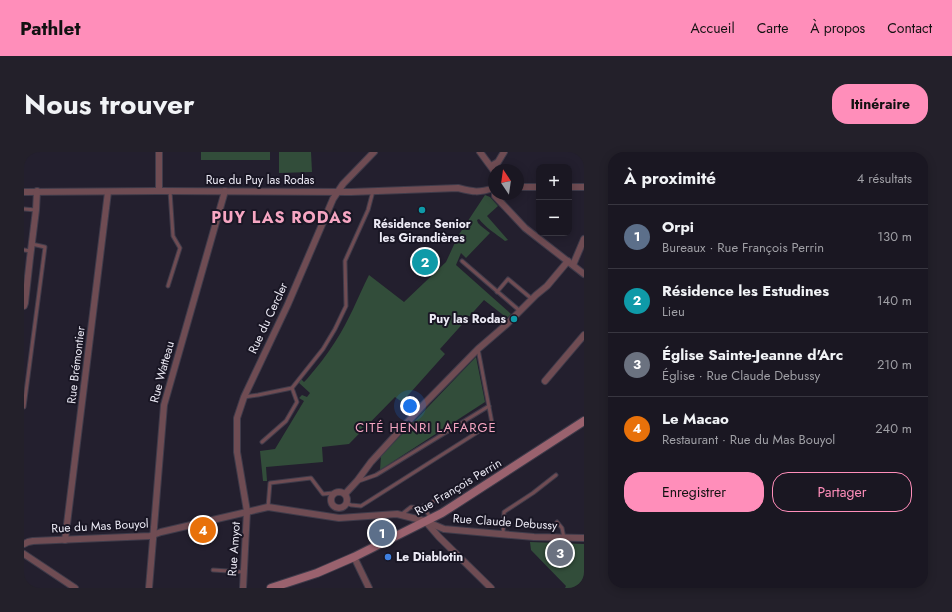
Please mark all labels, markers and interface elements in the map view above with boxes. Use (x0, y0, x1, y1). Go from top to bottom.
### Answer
text: Pathlet (20, 15, 80, 42)
text: Accueil (691, 18, 735, 38)
text: Carte (757, 18, 788, 38)
text: À propos (810, 18, 865, 38)
text: Contact (887, 18, 932, 38)
text: Nous trouver (24, 84, 195, 125)
button: Itinéraire (832, 84, 928, 124)
north arrow (488, 164, 524, 200)
map controls (536, 164, 572, 236)
button: + (536, 164, 572, 200)
text: À proximité (624, 166, 716, 190)
text: 4 résultats (857, 169, 912, 188)
street label: Rue du Puy las Rodas (206, 171, 315, 189)
button: − (536, 200, 572, 236)
marker: Résidence Senior les Girandières (417, 205, 427, 215)
district label: PUY LAS RODAS (211, 206, 353, 229)
place label: Résidence Senior les Girandières (373, 215, 471, 247)
text: Orpi (662, 216, 694, 238)
text: 1 (634, 227, 640, 246)
text: 130 m (877, 227, 912, 246)
text: Bureaux · Rue François Perrin (662, 238, 824, 257)
pin: 2 (412, 247, 438, 277)
street label: Rue du Cercler (244, 279, 293, 357)
text: Résidence les Estudines (662, 280, 829, 302)
text: 2 (633, 291, 641, 310)
text: 140 m (877, 291, 912, 310)
text: Lieu (662, 302, 685, 321)
place label: Puy las Rodas (429, 310, 507, 328)
marker: Puy las Rodas (509, 314, 519, 324)
street label: Rue Brémontier (62, 324, 90, 405)
street label: Rue Watteau (145, 339, 179, 405)
text: Église Sainte-Jeanne d'Arc (662, 344, 843, 366)
text: 3 (633, 355, 641, 374)
text: 210 m (877, 355, 912, 374)
text: Église · Rue Claude Debussy (662, 366, 820, 385)
your location (400, 396, 420, 416)
text: Le Macao (662, 408, 729, 430)
district label: CITÉ HENRI LAFARGE (355, 418, 497, 437)
text: 4 (632, 419, 642, 438)
text: 240 m (875, 419, 912, 438)
text: Restaurant · Rue du Mas Bouyol (662, 430, 835, 449)
street label: Rue François Perrin (411, 454, 505, 520)
button: Enregistrer (624, 472, 764, 512)
button: Partager (772, 472, 912, 512)
street label: Rue Claude Debussy (452, 509, 559, 535)
street label: Rue du Mas Bouyol (51, 514, 149, 538)
pin: 4 (190, 515, 216, 545)
pin: 1 (369, 518, 395, 548)
street label: Rue Amyot (223, 521, 245, 577)
pin: 3 (547, 538, 573, 568)
place label: Le Diablotin (396, 548, 463, 566)
marker: Le Diablotin (383, 552, 393, 562)

